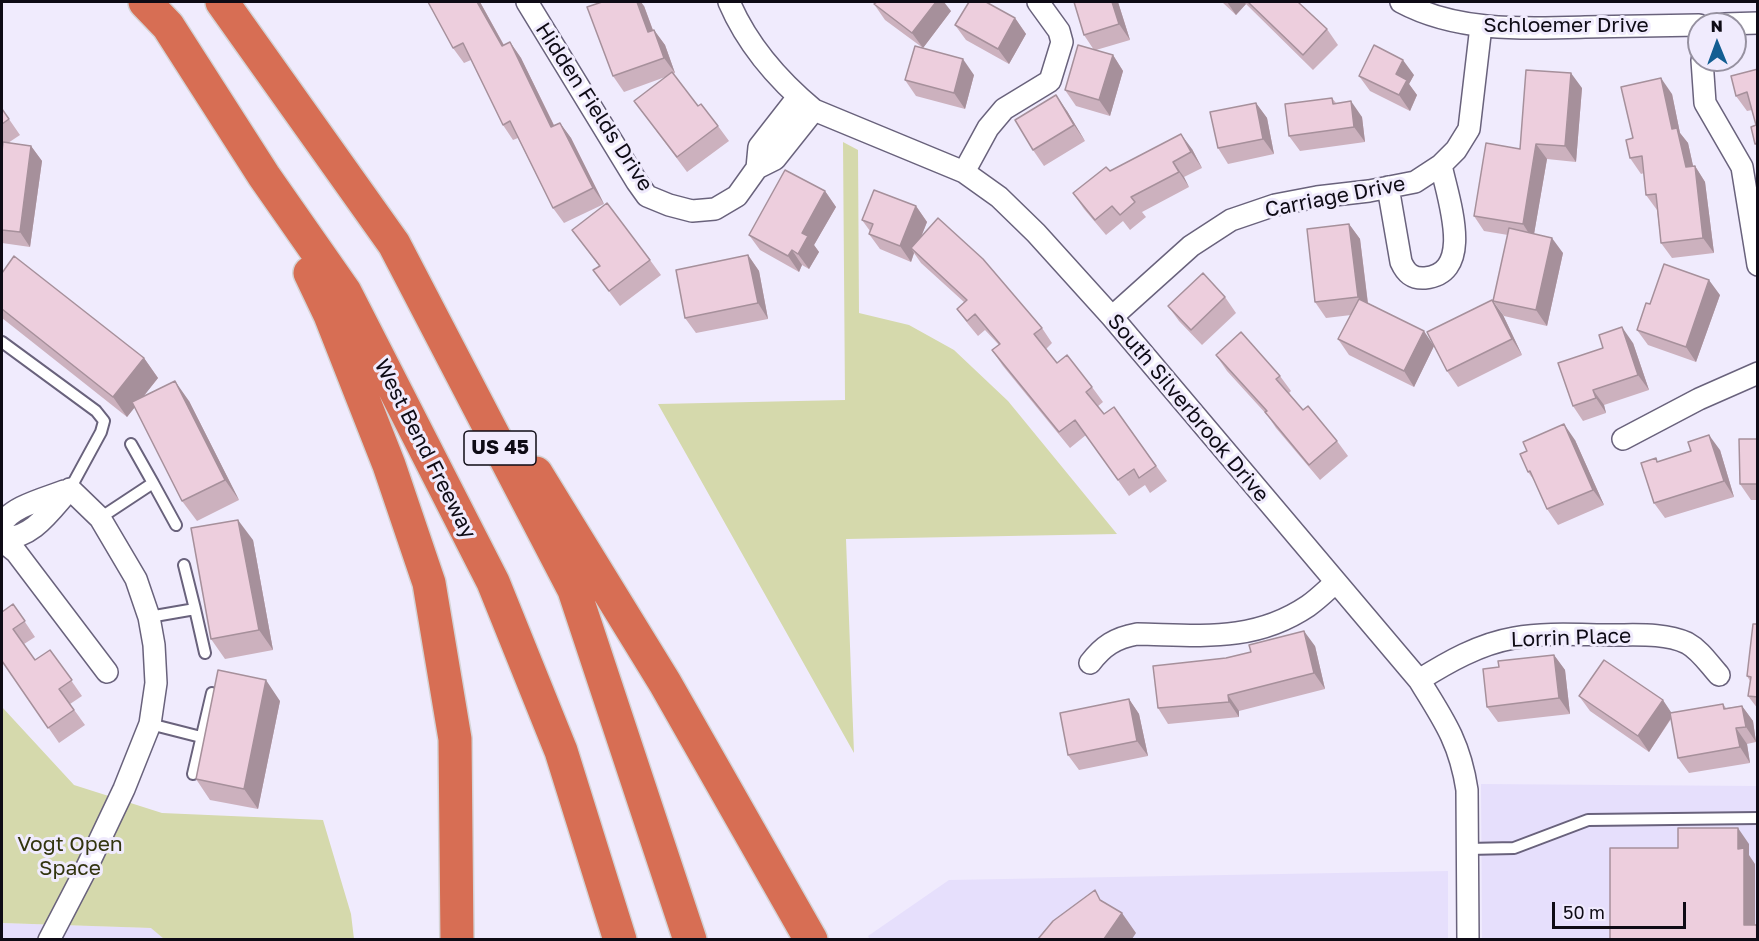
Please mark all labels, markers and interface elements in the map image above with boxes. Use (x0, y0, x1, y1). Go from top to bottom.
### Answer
street label: Schloemer Drive (1483, 12, 1649, 38)
north arrow (1687, 12, 1747, 72)
text: N (1710, 16, 1723, 36)
street label: Hidden Fields Drive (530, 18, 658, 196)
street label: Carriage Drive (1263, 171, 1407, 223)
street label: South Silverbrook Drive (1102, 309, 1274, 507)
street label: West Bend Freeway (369, 355, 481, 543)
road number: US 45 (464, 431, 536, 465)
street label: Lorrin Place (1510, 623, 1632, 653)
park label: Vogt Open Space (17, 831, 123, 881)
scale bar (1555, 890, 1688, 928)
text: 50 m (1563, 901, 1605, 923)

